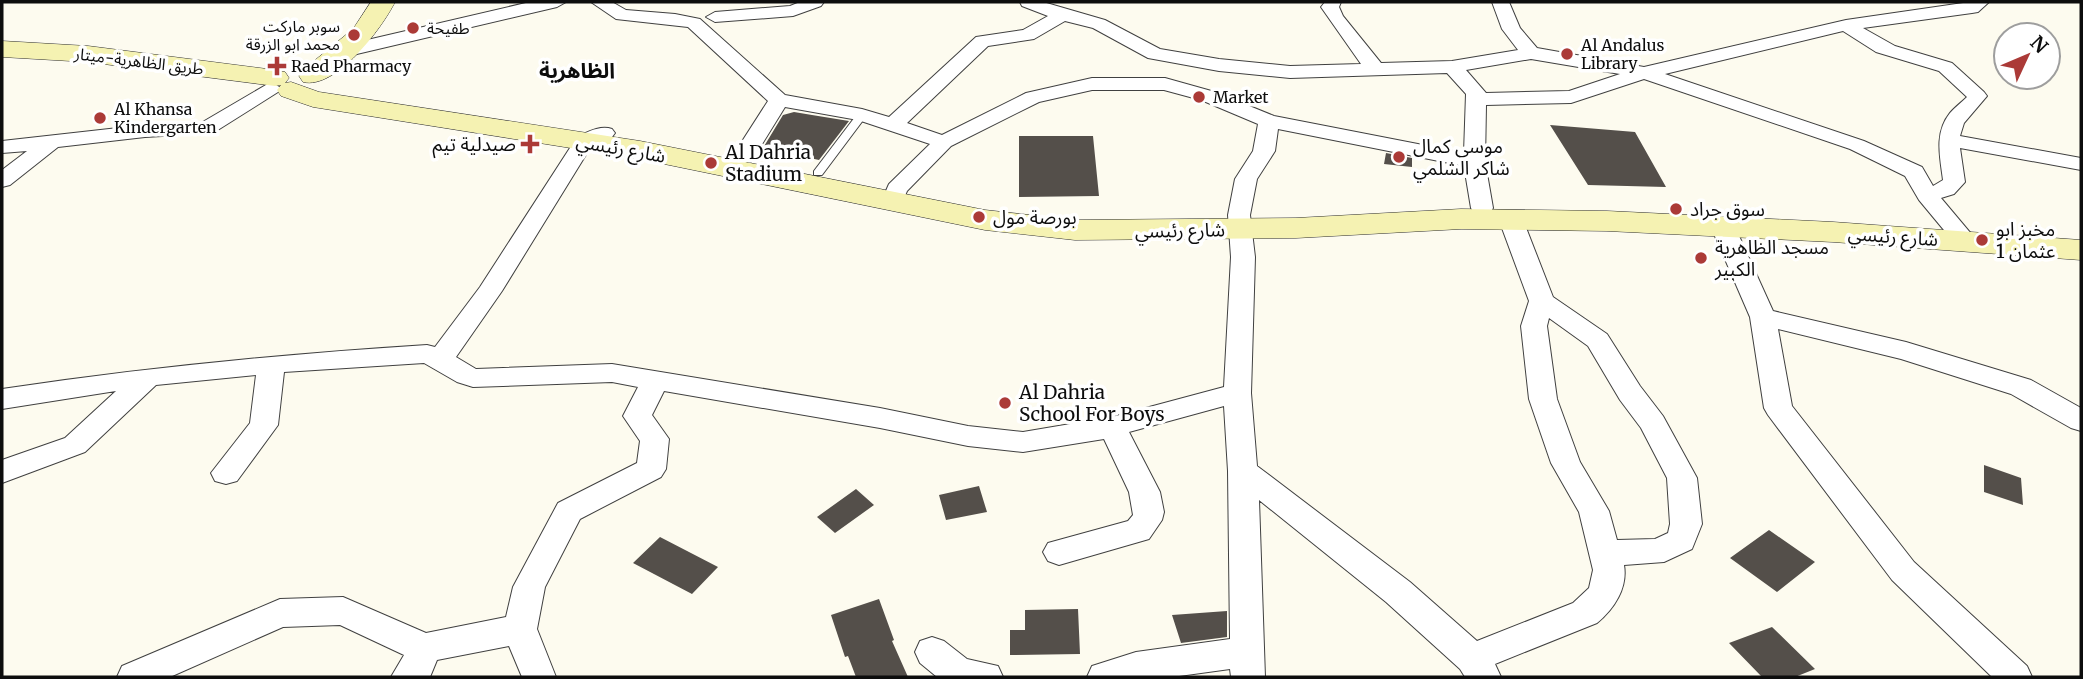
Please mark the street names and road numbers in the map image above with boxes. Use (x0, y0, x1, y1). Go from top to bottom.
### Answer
street label: طريق الظاهرية-ميتار (72, 43, 205, 80)
street label: شارع رئيسي (574, 128, 668, 171)
street label: شارع رئيسي (1135, 217, 1225, 246)
street label: شارع رئيسي (1847, 221, 1939, 255)

